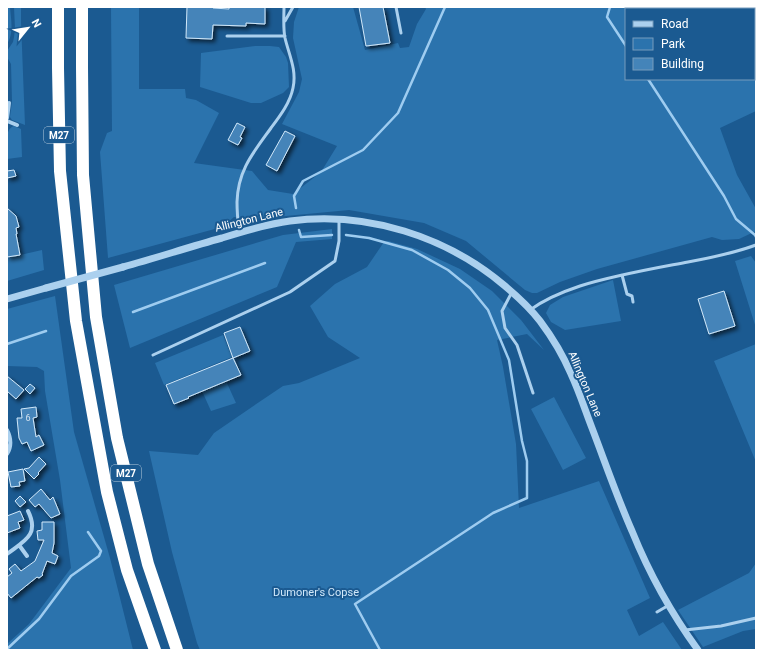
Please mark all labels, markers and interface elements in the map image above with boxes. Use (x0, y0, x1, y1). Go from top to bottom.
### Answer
north arrow (8, 8, 48, 48)
legend (625, 8, 755, 80)
text: N (29, 17, 44, 30)
text: Road (661, 17, 689, 31)
text: Park (661, 37, 686, 51)
text: Building (661, 57, 704, 71)
road number: M27 (44, 127, 74, 143)
street label: Allington Lane (214, 205, 285, 235)
street label: Allington Lane (565, 349, 605, 419)
house number: 6 (25, 413, 31, 423)
road number: M27 (111, 465, 141, 481)
park label: Dumoner's Copse (273, 586, 359, 599)

